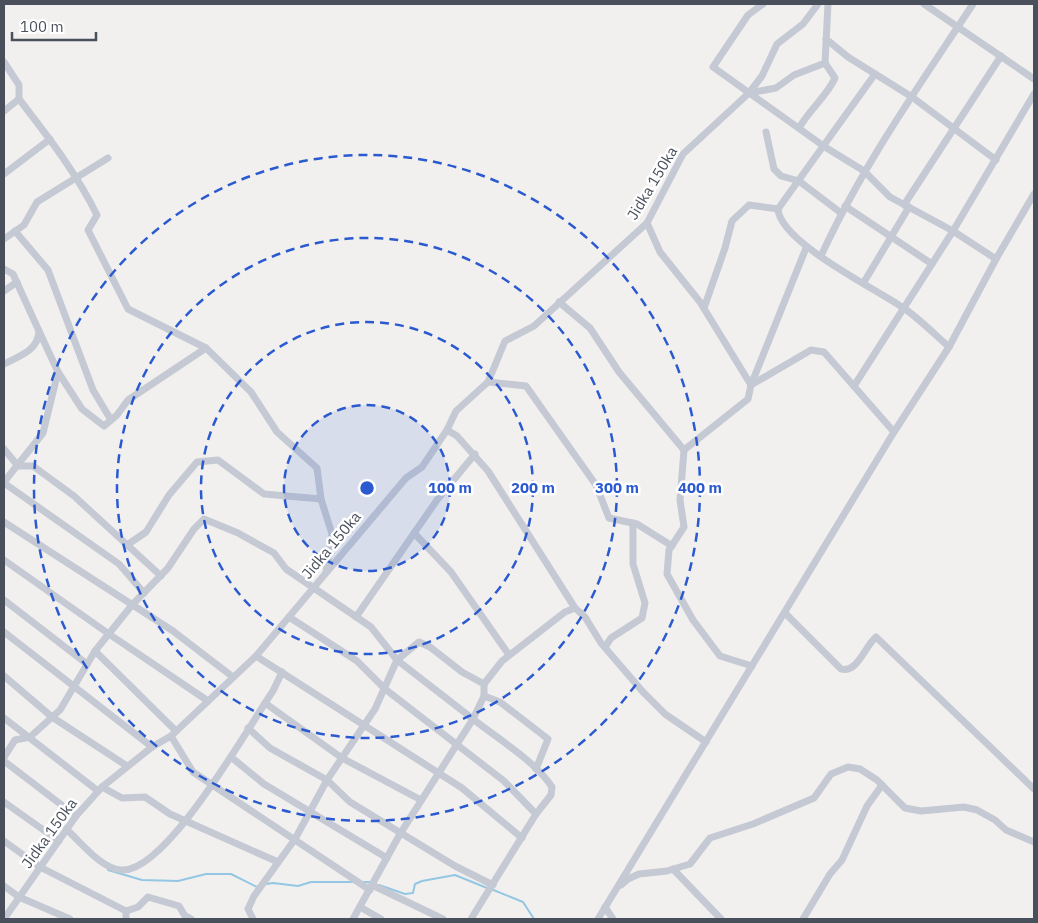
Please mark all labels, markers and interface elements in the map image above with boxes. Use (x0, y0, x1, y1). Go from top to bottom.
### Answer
scale bar (12, 10, 96, 42)
text: 100 m (20, 17, 64, 36)
street label: Jidka 150ka (623, 143, 681, 223)
text: 100 m (428, 478, 472, 497)
text: 200 m (511, 478, 555, 497)
text: 300 m (595, 478, 639, 497)
text: 400 m (678, 478, 722, 497)
centre of rings (358, 479, 376, 497)
street label: Jidka 150ka (297, 507, 365, 583)
street label: Jidka 150ka (17, 794, 81, 872)

